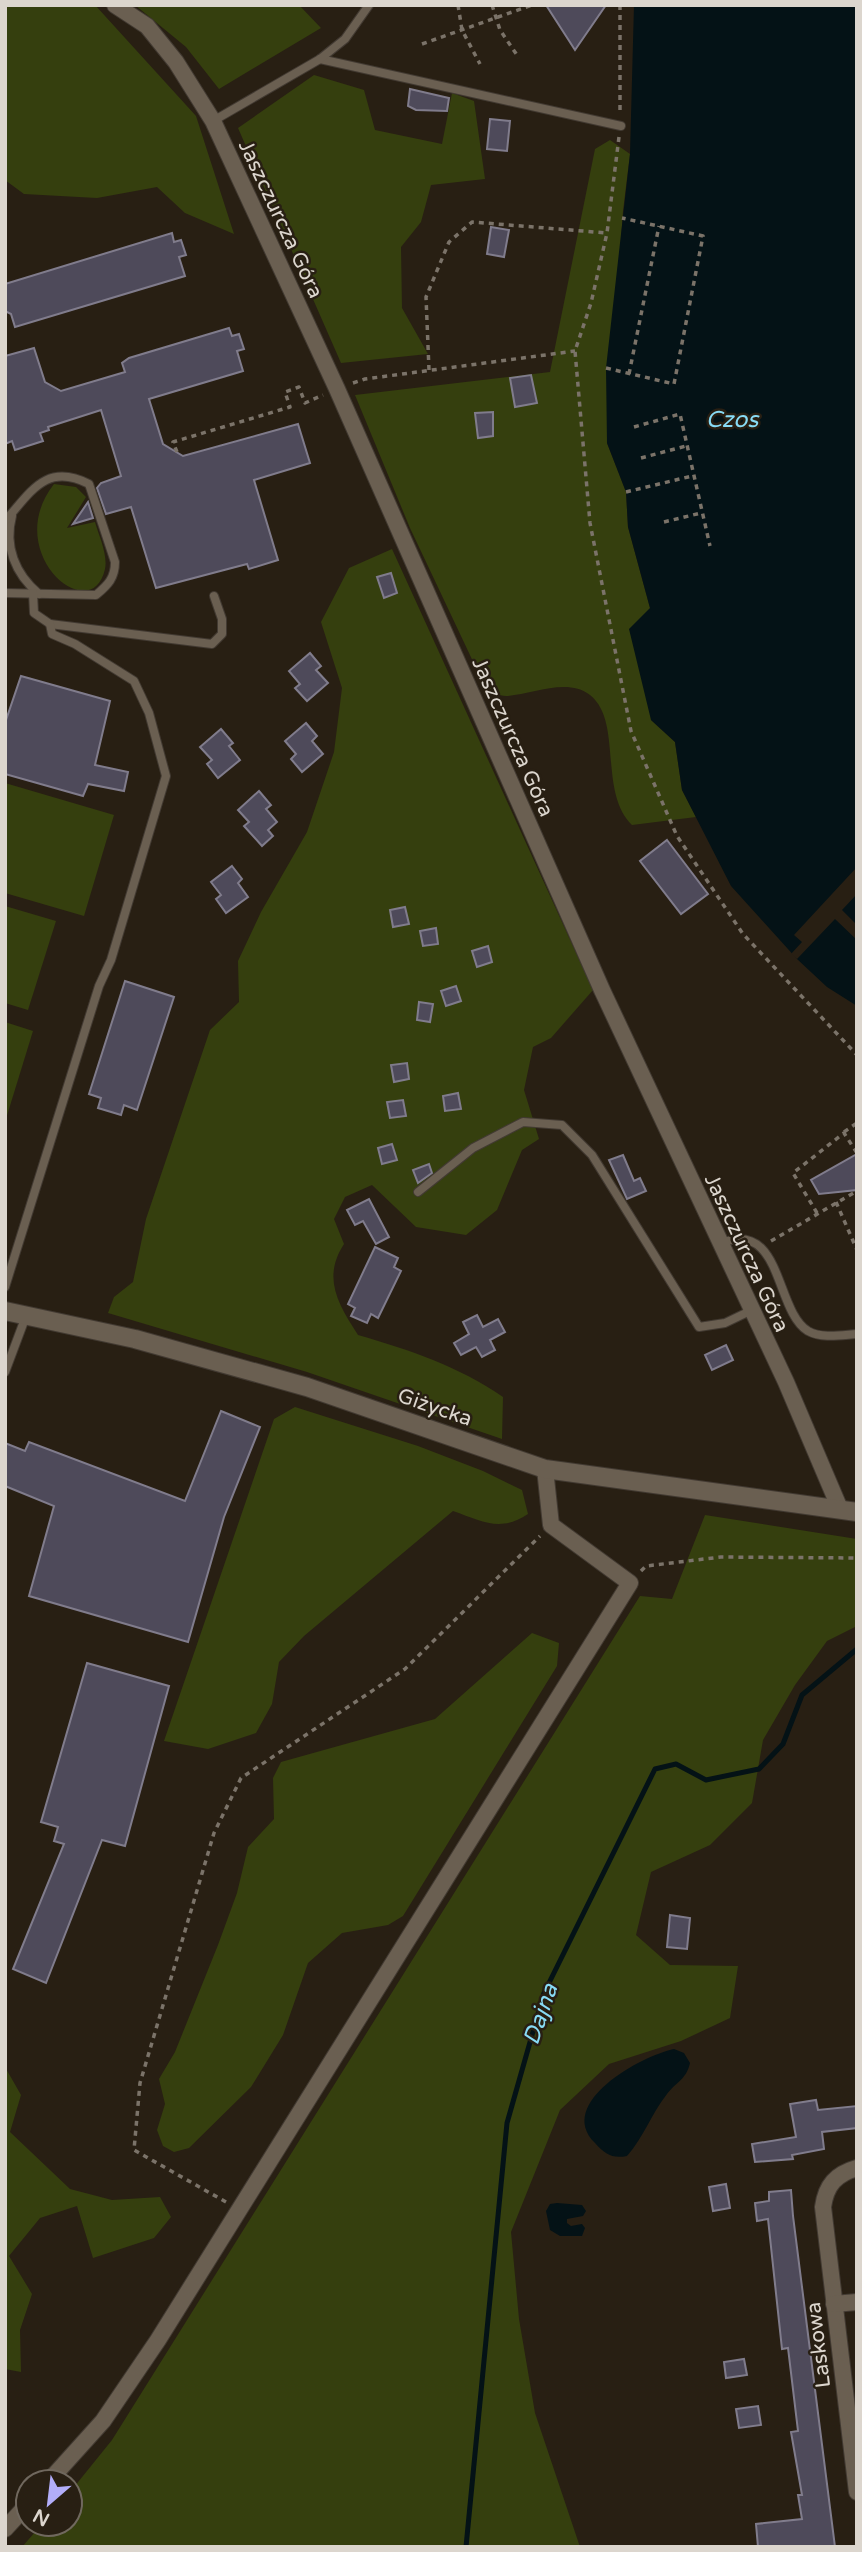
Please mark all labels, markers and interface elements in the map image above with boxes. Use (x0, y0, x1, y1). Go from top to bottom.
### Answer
street label: Jaszczurcza Góra (233, 136, 328, 302)
water label: Czos (706, 406, 760, 434)
street label: Jaszczurcza Góra (466, 654, 559, 821)
street label: Jaszczurcza Góra (699, 1170, 794, 1336)
street label: Giżycka (394, 1383, 475, 1432)
water label: Dajna (517, 1979, 565, 2049)
street label: Laskowa (801, 2301, 836, 2389)
north arrow (14, 2468, 84, 2538)
text: N (30, 2504, 53, 2530)

